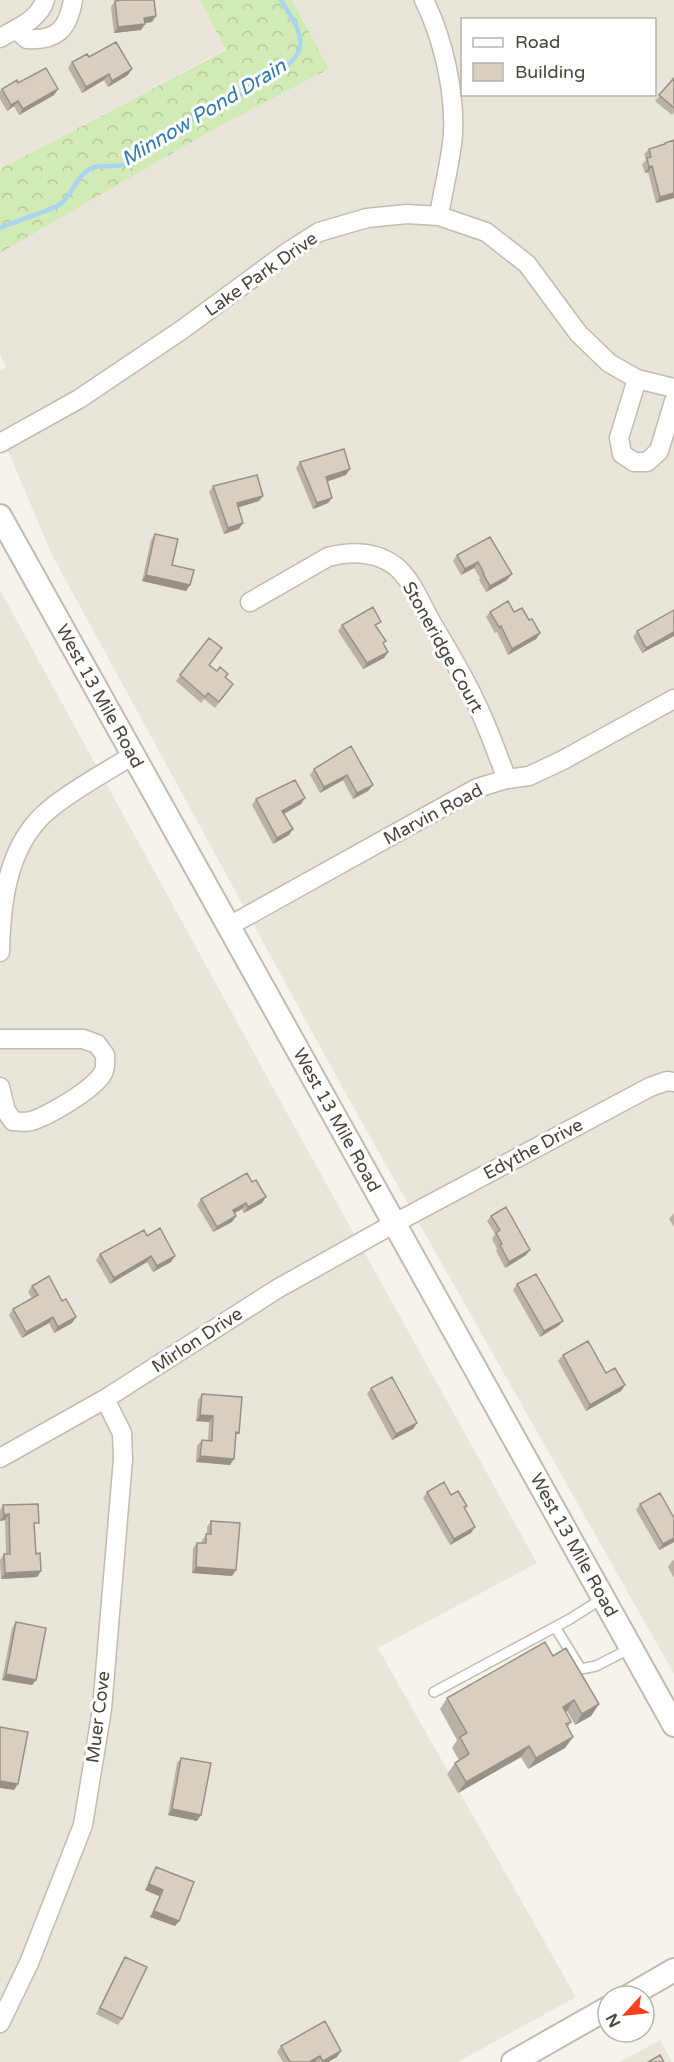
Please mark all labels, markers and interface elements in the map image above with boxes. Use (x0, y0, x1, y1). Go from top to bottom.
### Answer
legend (461, 18, 656, 96)
text: Road (515, 31, 560, 53)
water label: Minnow Pond Drain (117, 54, 291, 172)
text: Building (515, 61, 585, 83)
street label: Lake Park Drive (200, 227, 322, 321)
street label: Stoneridge Court (398, 578, 488, 716)
street label: West 13 Mile Road (51, 620, 149, 772)
street label: Marvin Road (380, 779, 486, 849)
street label: West 13 Mile Road (288, 1044, 386, 1196)
street label: Edythe Drive (479, 1114, 587, 1184)
street label: Mirlon Drive (147, 1302, 247, 1378)
street label: West 13 Mile Road (525, 1469, 623, 1621)
street label: Muer Cove (81, 1670, 115, 1764)
north arrow (596, 1984, 656, 2044)
text: N (602, 2010, 625, 2031)

